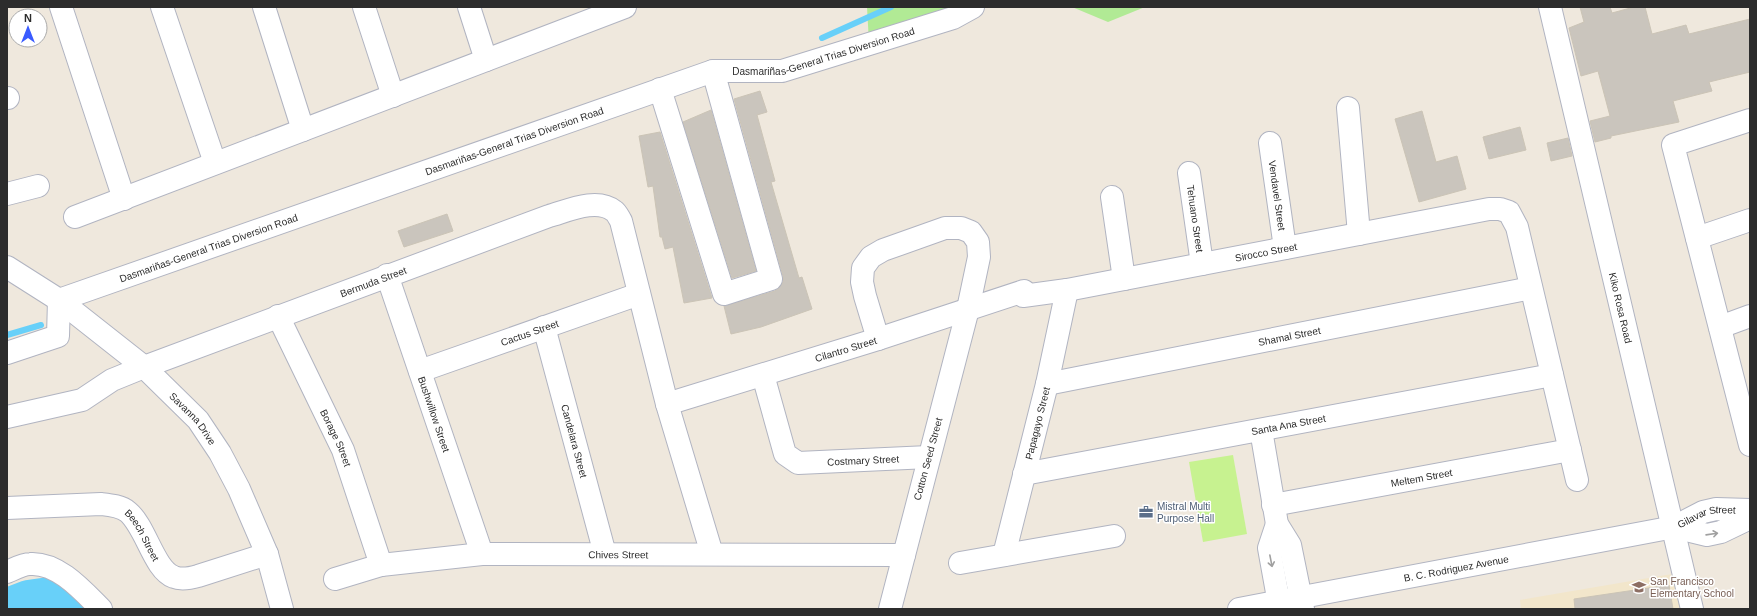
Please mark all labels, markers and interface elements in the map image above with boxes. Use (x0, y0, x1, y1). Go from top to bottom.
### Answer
north arrow (8, 8, 48, 48)
text: N (24, 12, 32, 24)
street label: Dasmariñas-General Trias Diversion Road (732, 25, 916, 77)
street label: Dasmariñas-General Trias Diversion Road (424, 104, 605, 177)
street label: Vendavel Street (1267, 160, 1288, 231)
street label: Tehuano Street (1185, 184, 1206, 253)
street label: Dasmariñas-General Trias Diversion Road (118, 211, 299, 284)
street label: Sirocco Street (1234, 240, 1298, 263)
street label: Bermuda Street (338, 264, 408, 299)
street label: Kiko Rosa Road (1607, 271, 1635, 344)
street label: Cactus Street (499, 317, 560, 348)
street label: Shamal Street (1257, 324, 1322, 348)
street label: Cilantro Street (814, 334, 878, 364)
street label: Bushwillow Street (416, 375, 452, 454)
street label: Papagayo Street (1023, 385, 1052, 461)
street label: Savanna Drive (168, 390, 219, 447)
street label: Candelara Street (559, 403, 590, 479)
street label: Borage Street (318, 407, 354, 468)
street label: Santa Ana Street (1250, 412, 1327, 437)
street label: Cotton Seed Street (912, 416, 944, 502)
street label: Costmary Street (827, 453, 900, 467)
street label: Meltem Street (1390, 466, 1453, 489)
place label: Mistral Multi Purpose Hall (1157, 501, 1214, 524)
street label: Gilavar Street (1675, 503, 1736, 530)
office icon: Mistral Multi Purpose Hall (1138, 504, 1154, 520)
street label: Beech Street (123, 507, 162, 563)
one-way arrow (1705, 530, 1718, 538)
street label: Chives Street (588, 549, 649, 560)
street label: B. C. Rodriguez Avenue (1403, 553, 1510, 583)
one-way arrow (1267, 554, 1275, 567)
place label: San Francisco Elementary School (1650, 576, 1734, 599)
school or university icon: San Francisco Elementary School (1631, 579, 1647, 595)

